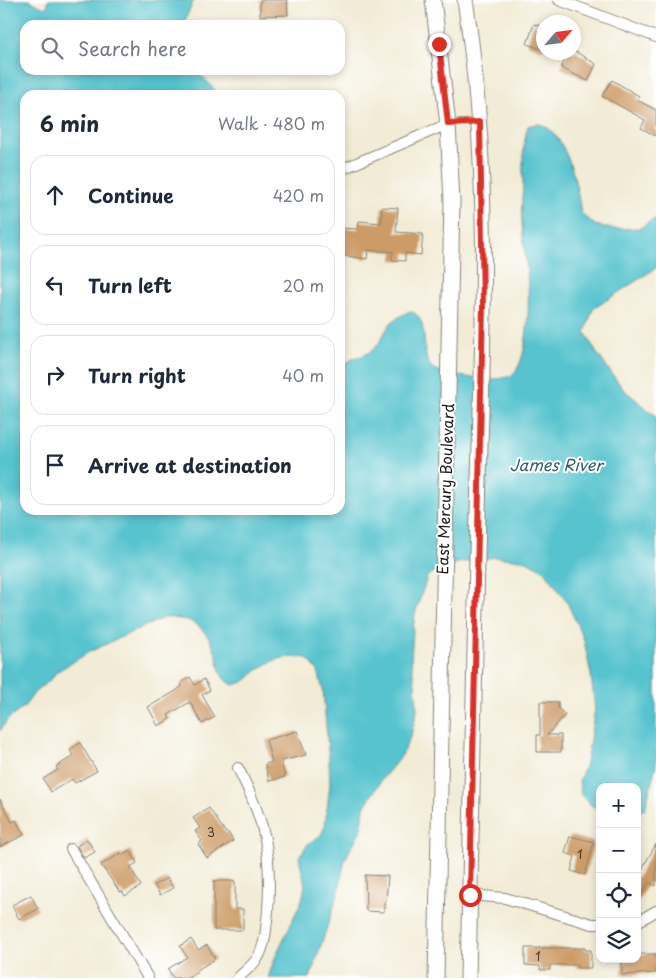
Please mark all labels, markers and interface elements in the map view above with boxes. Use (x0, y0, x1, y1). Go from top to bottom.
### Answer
north arrow (536, 15, 581, 60)
search box (20, 20, 345, 75)
route end (428, 33, 451, 56)
icon: search (38, 34, 66, 62)
text: Search here (78, 34, 187, 62)
text: 6 min (40, 107, 99, 139)
text: Walk · 480 m (218, 111, 325, 135)
icon: ahead (41, 181, 69, 209)
text: Continue (88, 181, 174, 209)
text: 420 m (273, 183, 324, 207)
icon: left (41, 271, 69, 299)
text: Turn left (88, 271, 172, 299)
text: 20 m (283, 273, 324, 297)
icon: right (41, 361, 69, 389)
text: Turn right (88, 361, 186, 389)
text: 40 m (282, 363, 324, 387)
street label: East Mercury Boulevard (430, 403, 459, 575)
icon: arrive (41, 451, 69, 479)
text: Arrive at destination (88, 451, 292, 479)
water label: James River (510, 452, 605, 476)
map controls (596, 783, 641, 963)
button: + (596, 783, 641, 828)
house number: 3 (207, 823, 215, 841)
button: − (596, 828, 641, 873)
house number: 1 (577, 845, 583, 863)
button: locate (596, 873, 641, 918)
route start (459, 884, 482, 907)
button: layers (596, 918, 641, 963)
house number: 1 (535, 947, 541, 965)

